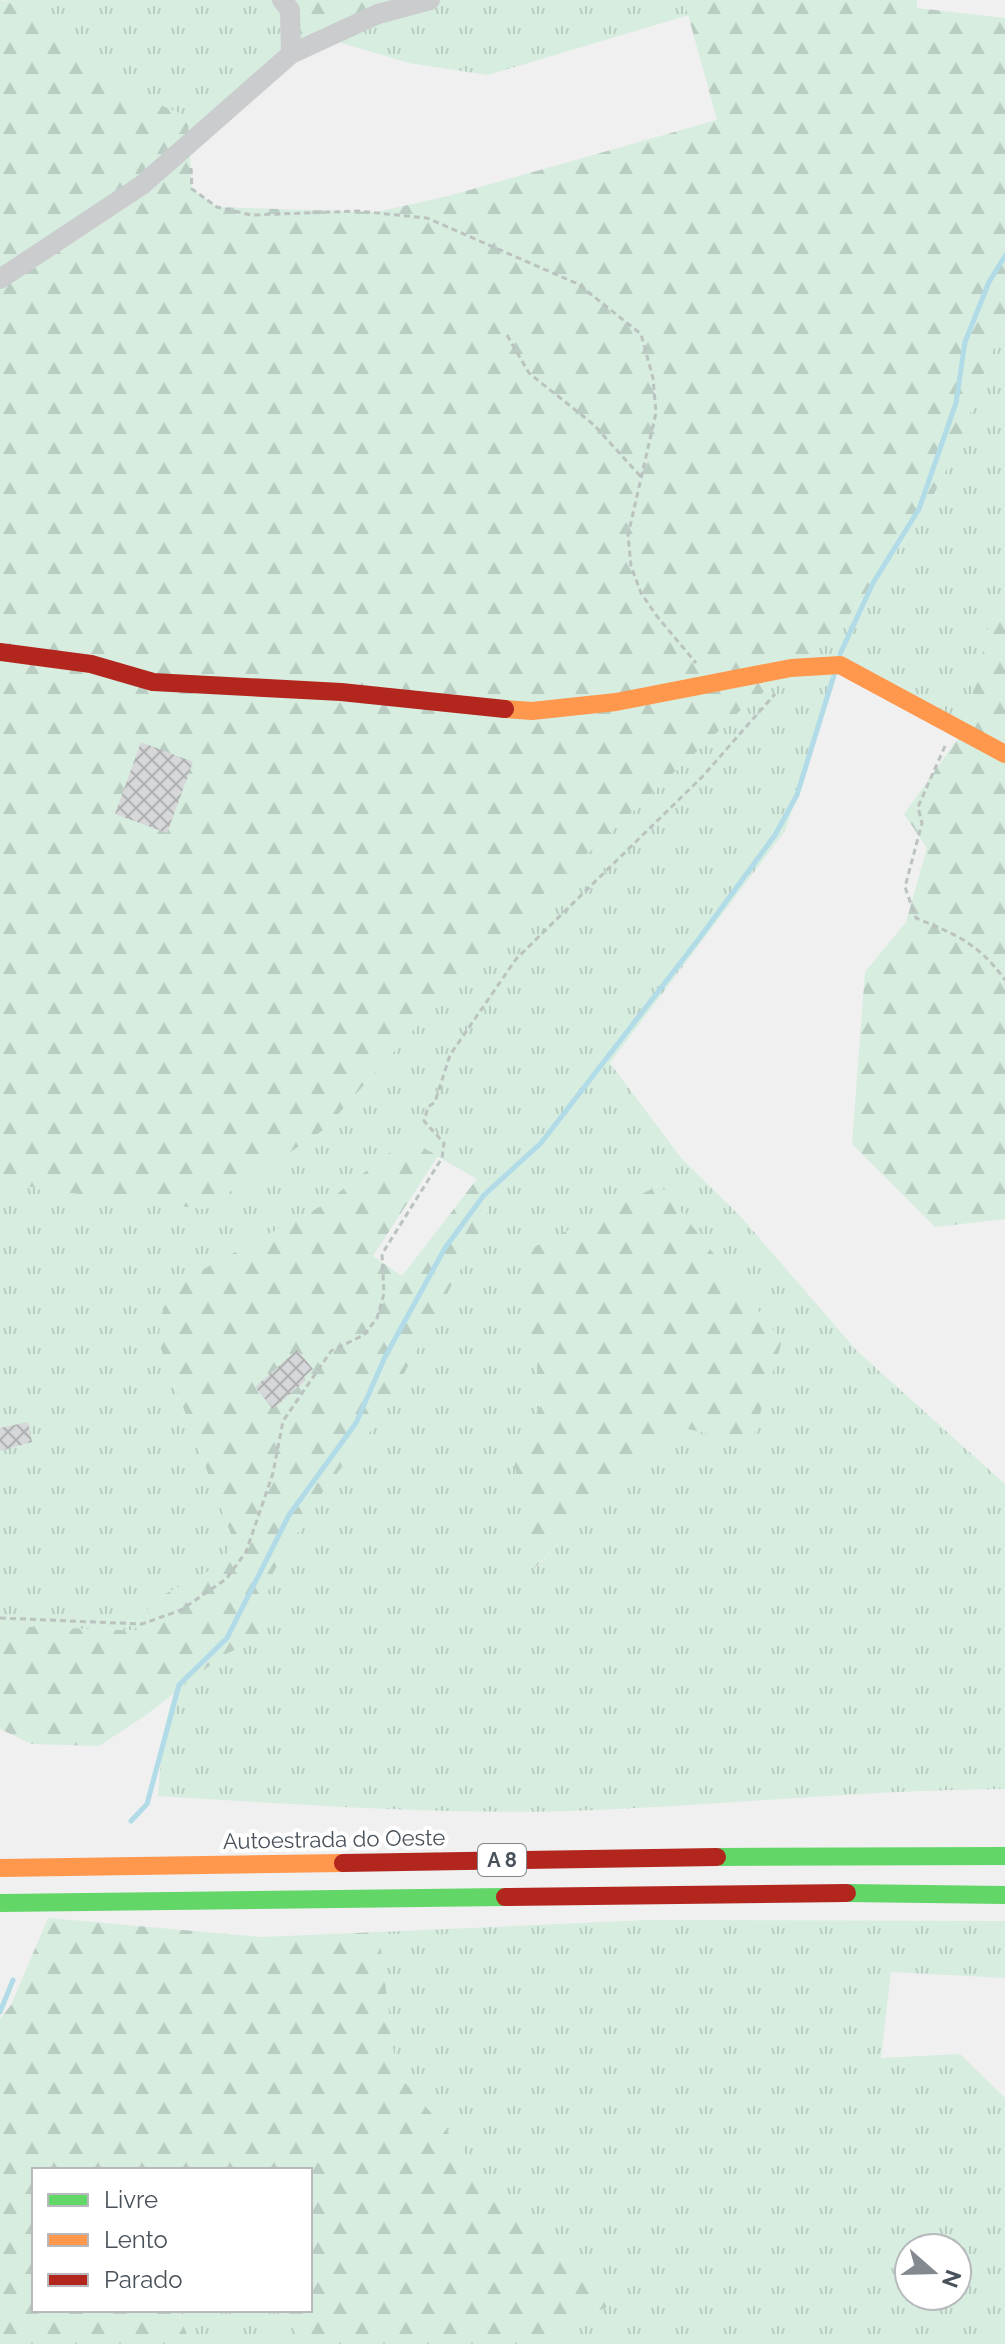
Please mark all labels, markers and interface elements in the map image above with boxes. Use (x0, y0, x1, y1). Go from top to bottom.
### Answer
street label: Autoestrada do Oeste (223, 1824, 445, 1854)
road number: A 8 (478, 1844, 526, 1876)
legend (32, 2168, 312, 2312)
text: Livre (104, 2185, 158, 2214)
text: Lento (104, 2225, 168, 2254)
north arrow (893, 2232, 973, 2312)
text: Parado (104, 2265, 183, 2294)
text: N (937, 2267, 967, 2291)

